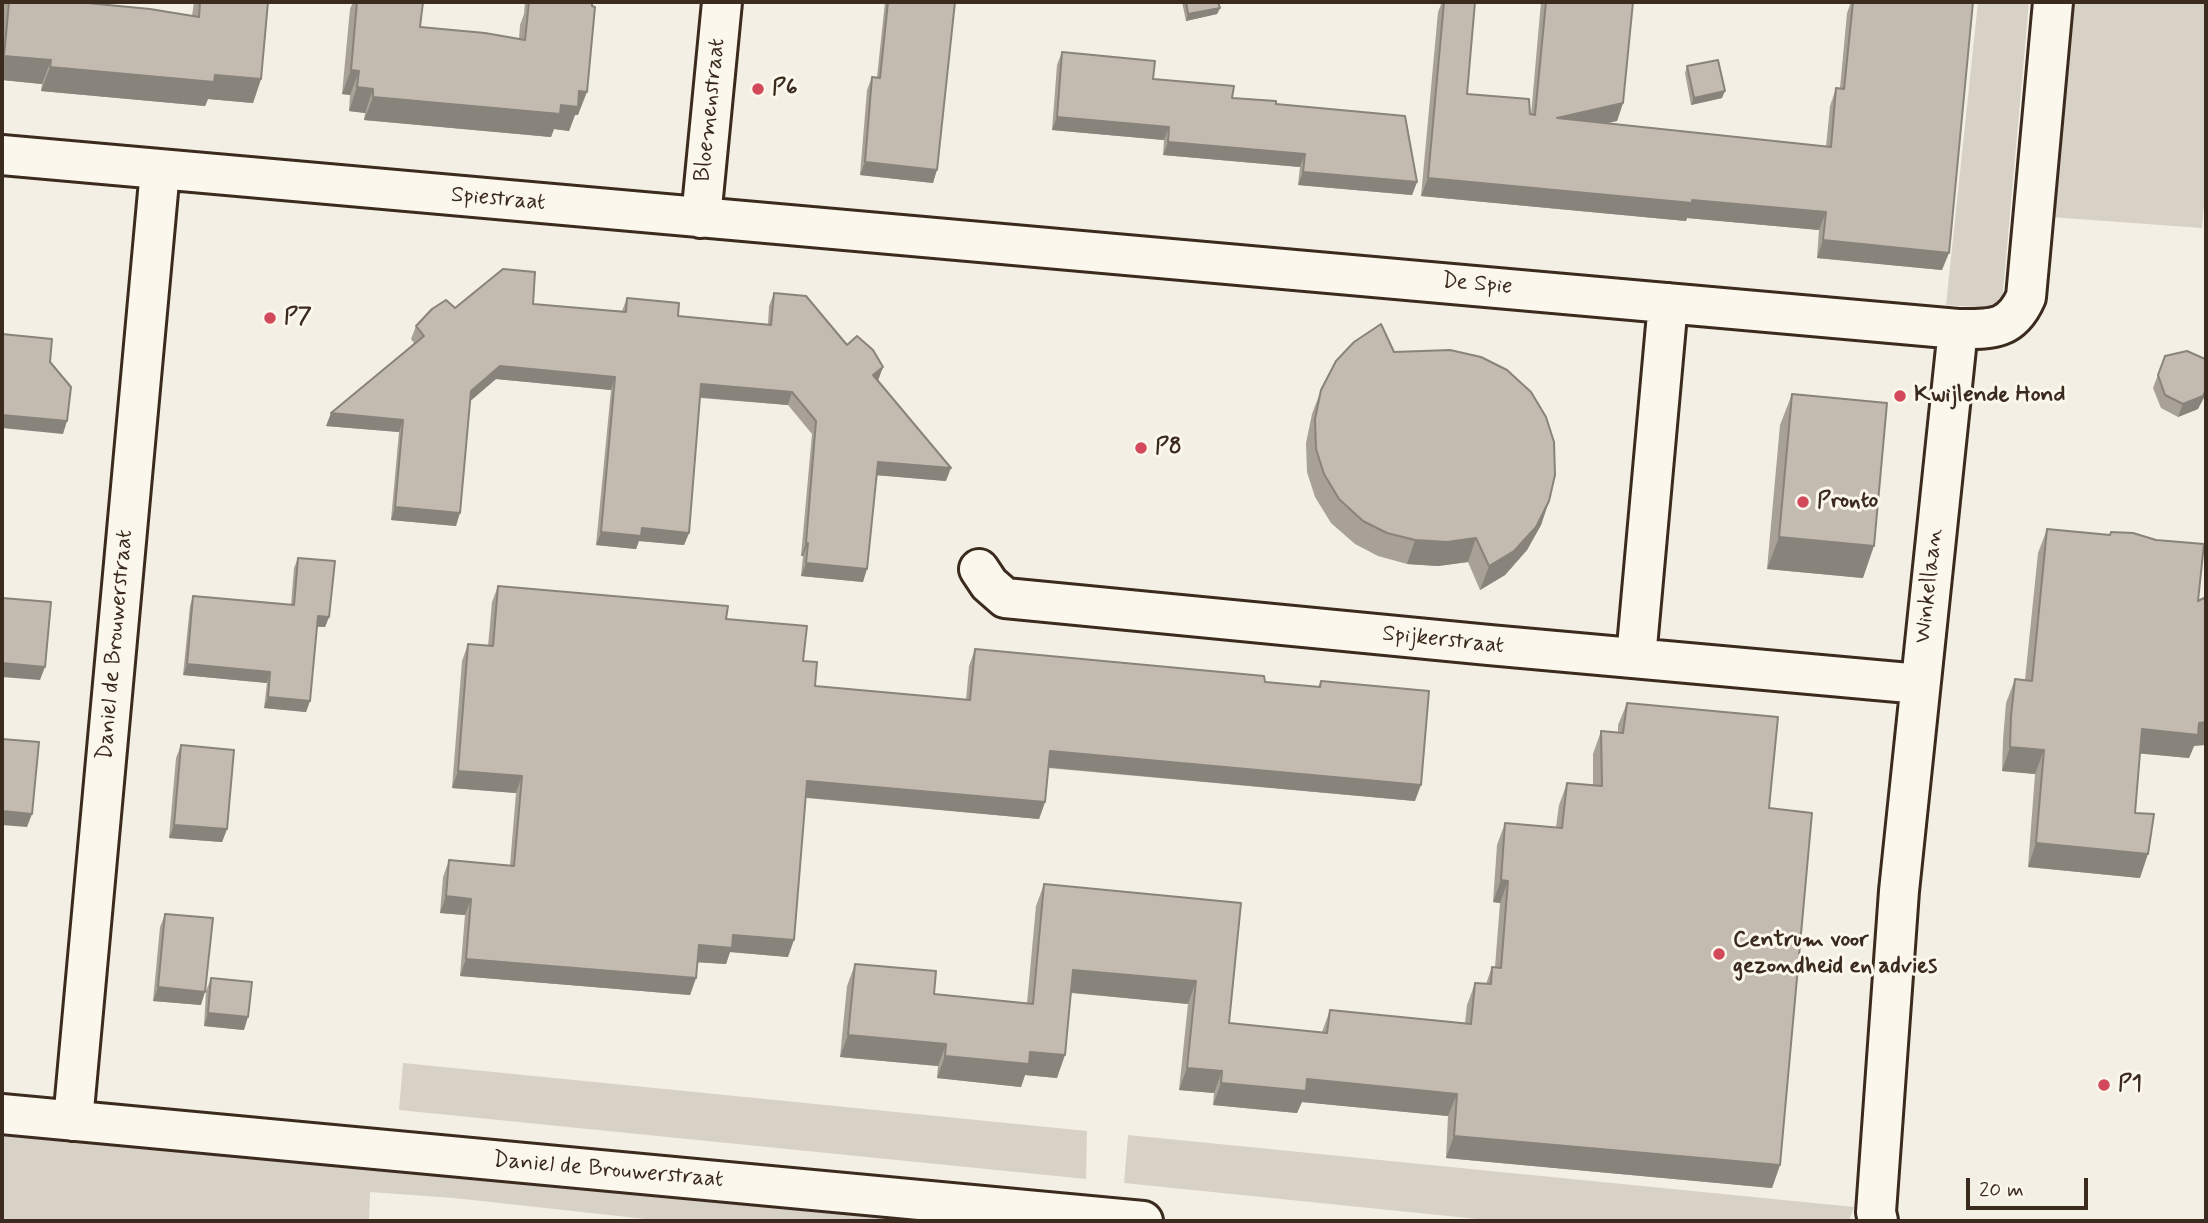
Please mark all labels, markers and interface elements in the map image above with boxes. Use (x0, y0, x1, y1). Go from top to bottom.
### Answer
street label: Bloemenstraat (690, 37, 732, 183)
place label: P6 (772, 75, 798, 103)
marker: P6 (750, 81, 766, 97)
street label: Spiestraat (450, 182, 546, 218)
street label: De Spie (1441, 268, 1513, 302)
place label: P7 (284, 304, 312, 332)
marker: P7 (262, 310, 278, 326)
place label: Kwijlende Hond (1914, 382, 2065, 410)
marker: Kwijlende Hond (1892, 388, 1908, 404)
place label: P8 (1155, 434, 1182, 462)
marker: P8 (1133, 440, 1149, 456)
place label: Pronto (1817, 488, 1878, 516)
marker: Pronto (1795, 494, 1811, 510)
street label: Winkellaan (1910, 527, 1950, 645)
street label: Daniel de Brouwerstraat (92, 529, 140, 761)
street label: Spijkerstraat (1381, 621, 1505, 661)
place label: Centrum voor gezondheid en advies (1733, 927, 1937, 981)
marker: Centrum voor gezondheid en advies (1711, 946, 1727, 962)
place label: P1 (2118, 1071, 2142, 1099)
marker: P1 (2096, 1077, 2112, 1093)
street label: Daniel de Brouwerstraat (492, 1147, 724, 1195)
scale bar (1970, 1164, 2092, 1208)
text: 20 m (1979, 1176, 2024, 1204)

